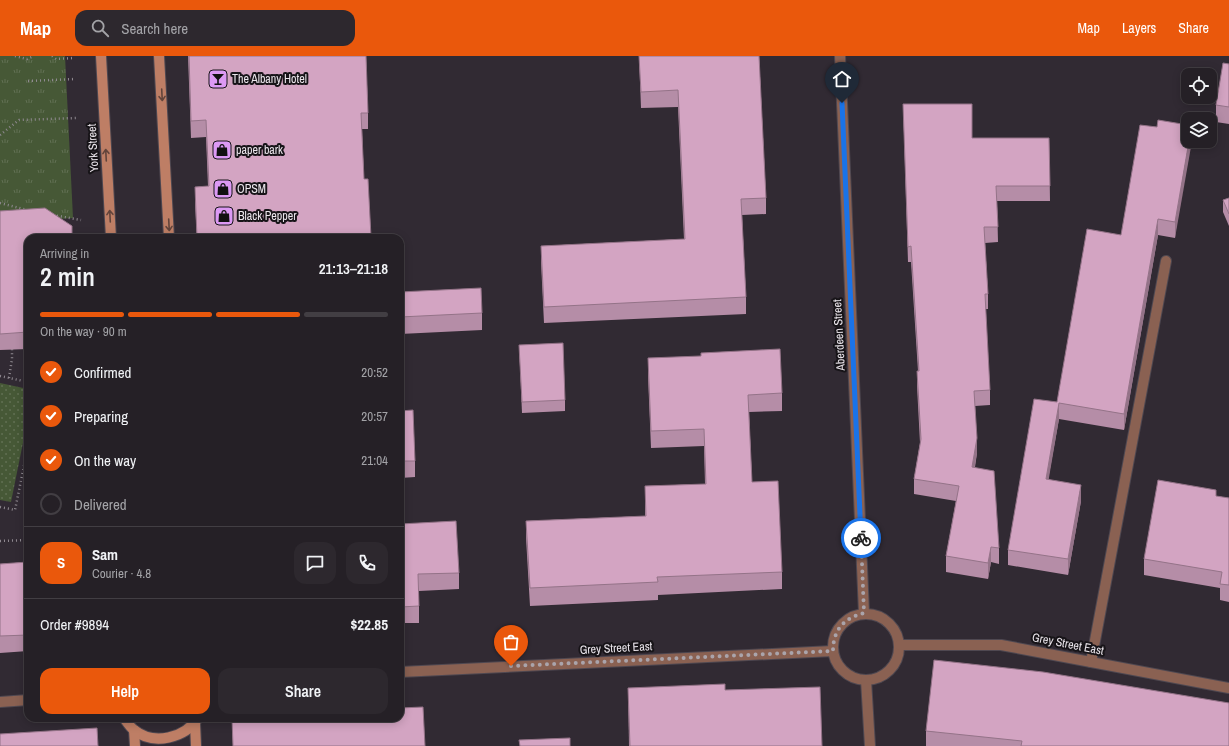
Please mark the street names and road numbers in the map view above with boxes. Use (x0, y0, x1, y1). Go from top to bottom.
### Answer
street label: York Street (84, 123, 102, 173)
street label: Aberdeen Street (829, 299, 849, 372)
street label: Grey Street East (1031, 629, 1105, 659)
street label: Grey Street East (579, 638, 653, 658)

